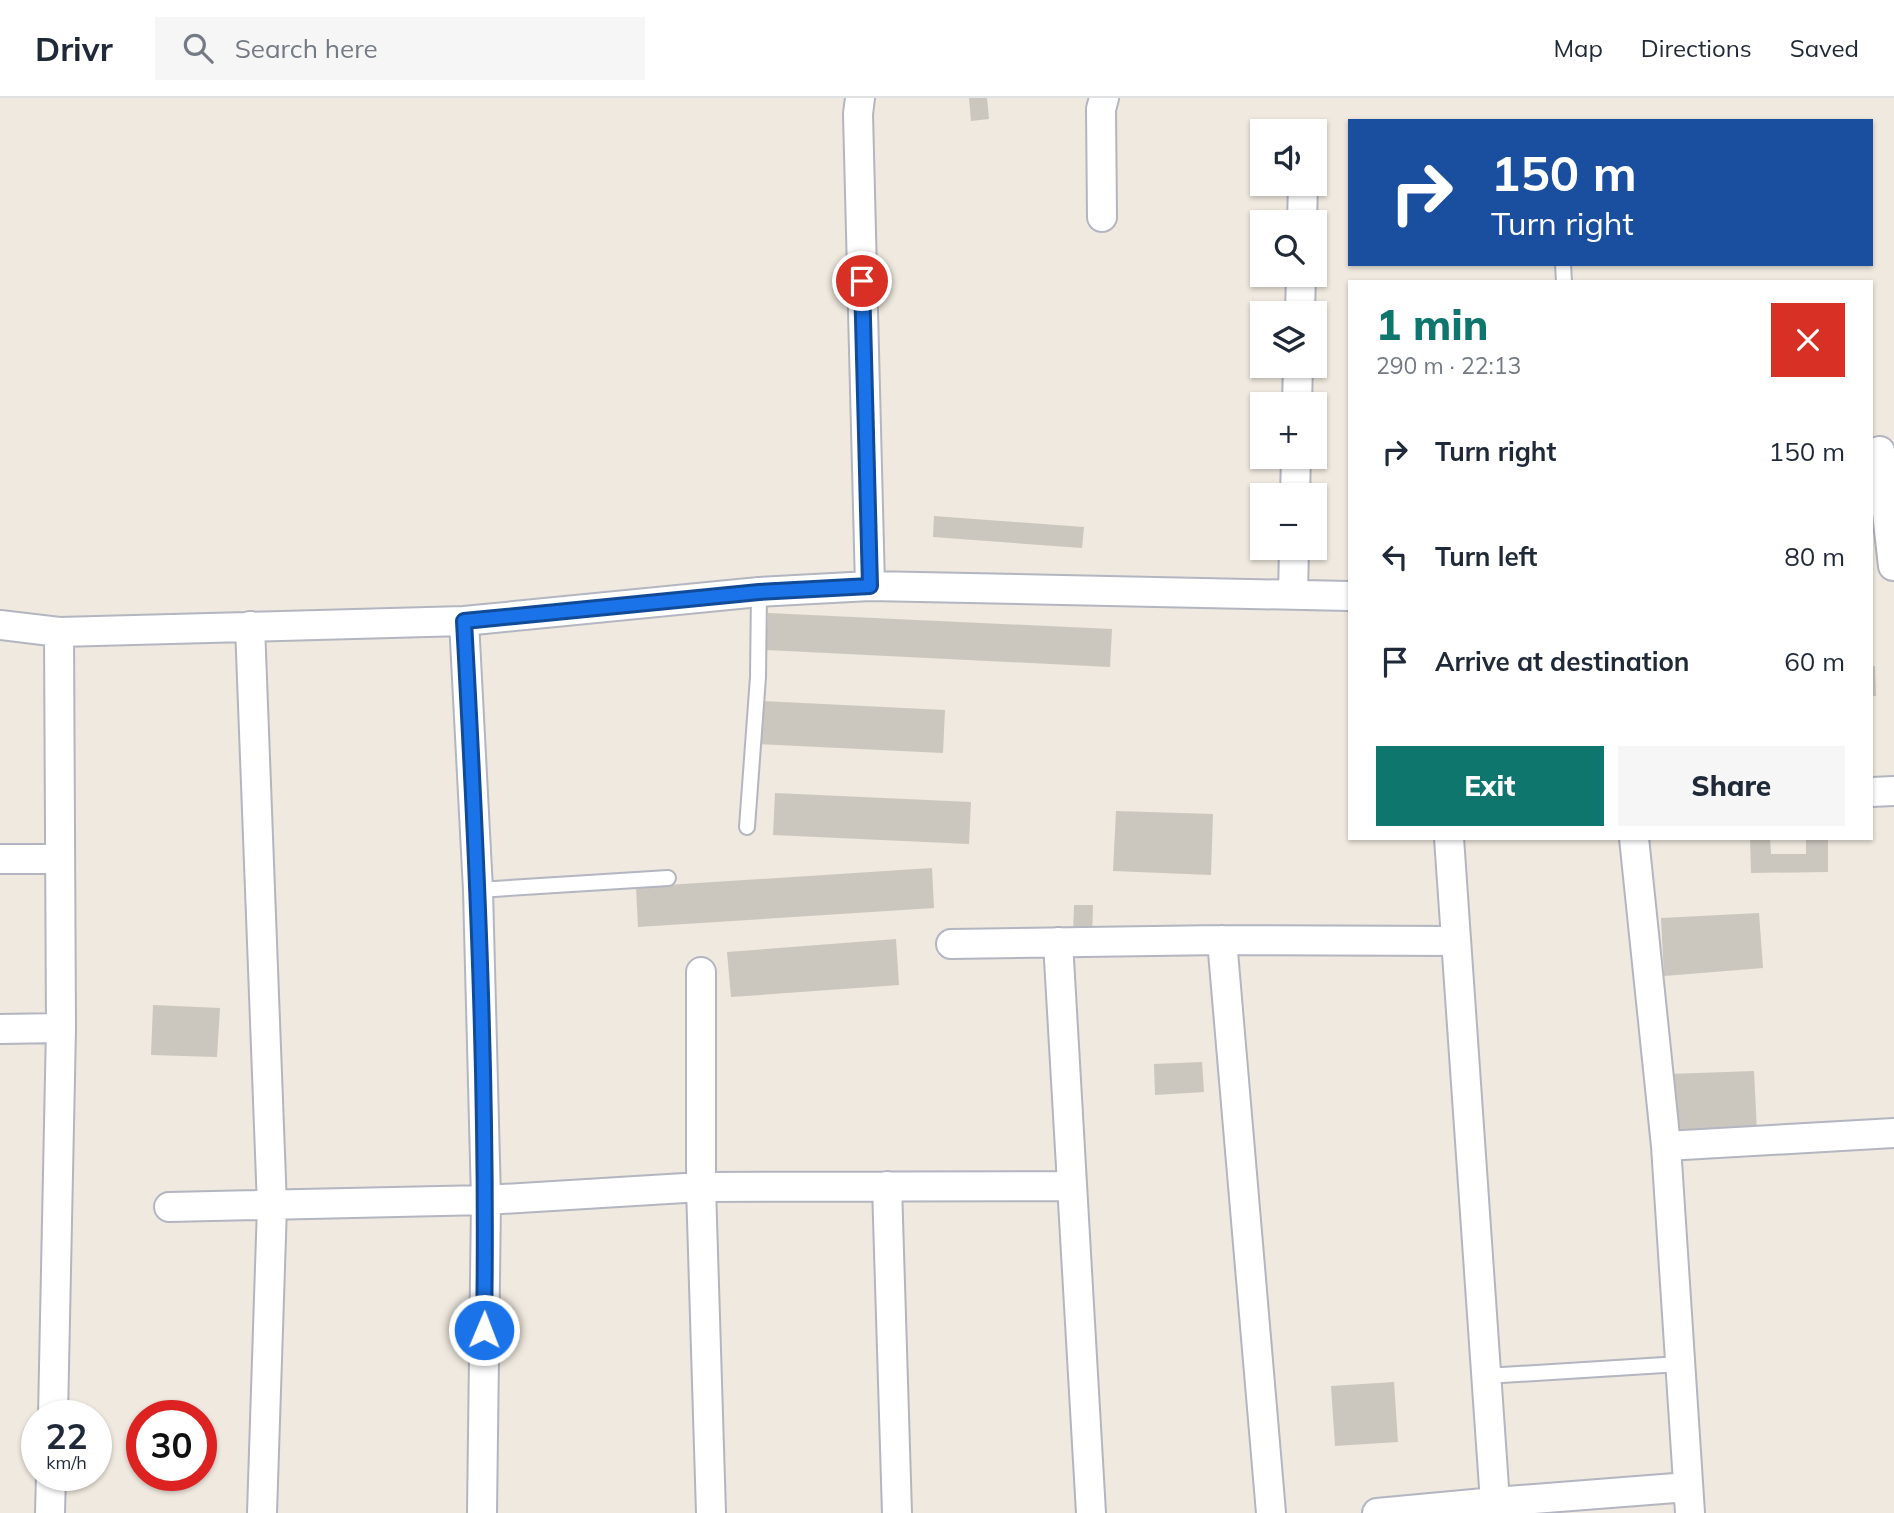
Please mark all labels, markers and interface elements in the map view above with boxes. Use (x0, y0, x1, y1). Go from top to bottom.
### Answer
search box (155, 17, 645, 80)
text: Drivr (35, 28, 113, 69)
icon: search (179, 29, 217, 67)
text: Search here (235, 32, 378, 65)
text: Map (1553, 33, 1603, 63)
text: Directions (1641, 33, 1752, 63)
text: Saved (1790, 33, 1859, 63)
map controls (1250, 119, 1327, 560)
button: sound (1250, 119, 1327, 196)
text: 150 m (1491, 142, 1637, 203)
icon: right (1376, 147, 1467, 238)
text: Turn right (1491, 203, 1634, 243)
button: search (1250, 210, 1327, 287)
pin (832, 251, 892, 311)
icon: arrive (843, 262, 881, 300)
text: 1 min (1376, 298, 1489, 351)
button: layers (1250, 301, 1327, 378)
button: close (1771, 303, 1845, 377)
text: 290 m · 22:13 (1376, 351, 1521, 380)
button: + (1250, 392, 1327, 469)
icon: right (1376, 433, 1414, 471)
text: Turn right (1435, 435, 1556, 468)
text: 150 m (1769, 435, 1845, 468)
button: − (1250, 483, 1327, 560)
icon: left (1376, 538, 1414, 576)
text: Turn left (1435, 540, 1537, 573)
text: 80 m (1784, 540, 1845, 573)
icon: arrive (1376, 643, 1414, 681)
text: Arrive at destination (1435, 645, 1690, 678)
text: 60 m (1784, 645, 1845, 678)
button: Exit (1376, 746, 1604, 826)
button: Share (1618, 746, 1845, 826)
position arrow (447, 1293, 521, 1367)
speed limit sign: 30 (126, 1400, 217, 1491)
text: 22 (45, 1414, 88, 1458)
text: km/h (46, 1451, 87, 1474)

